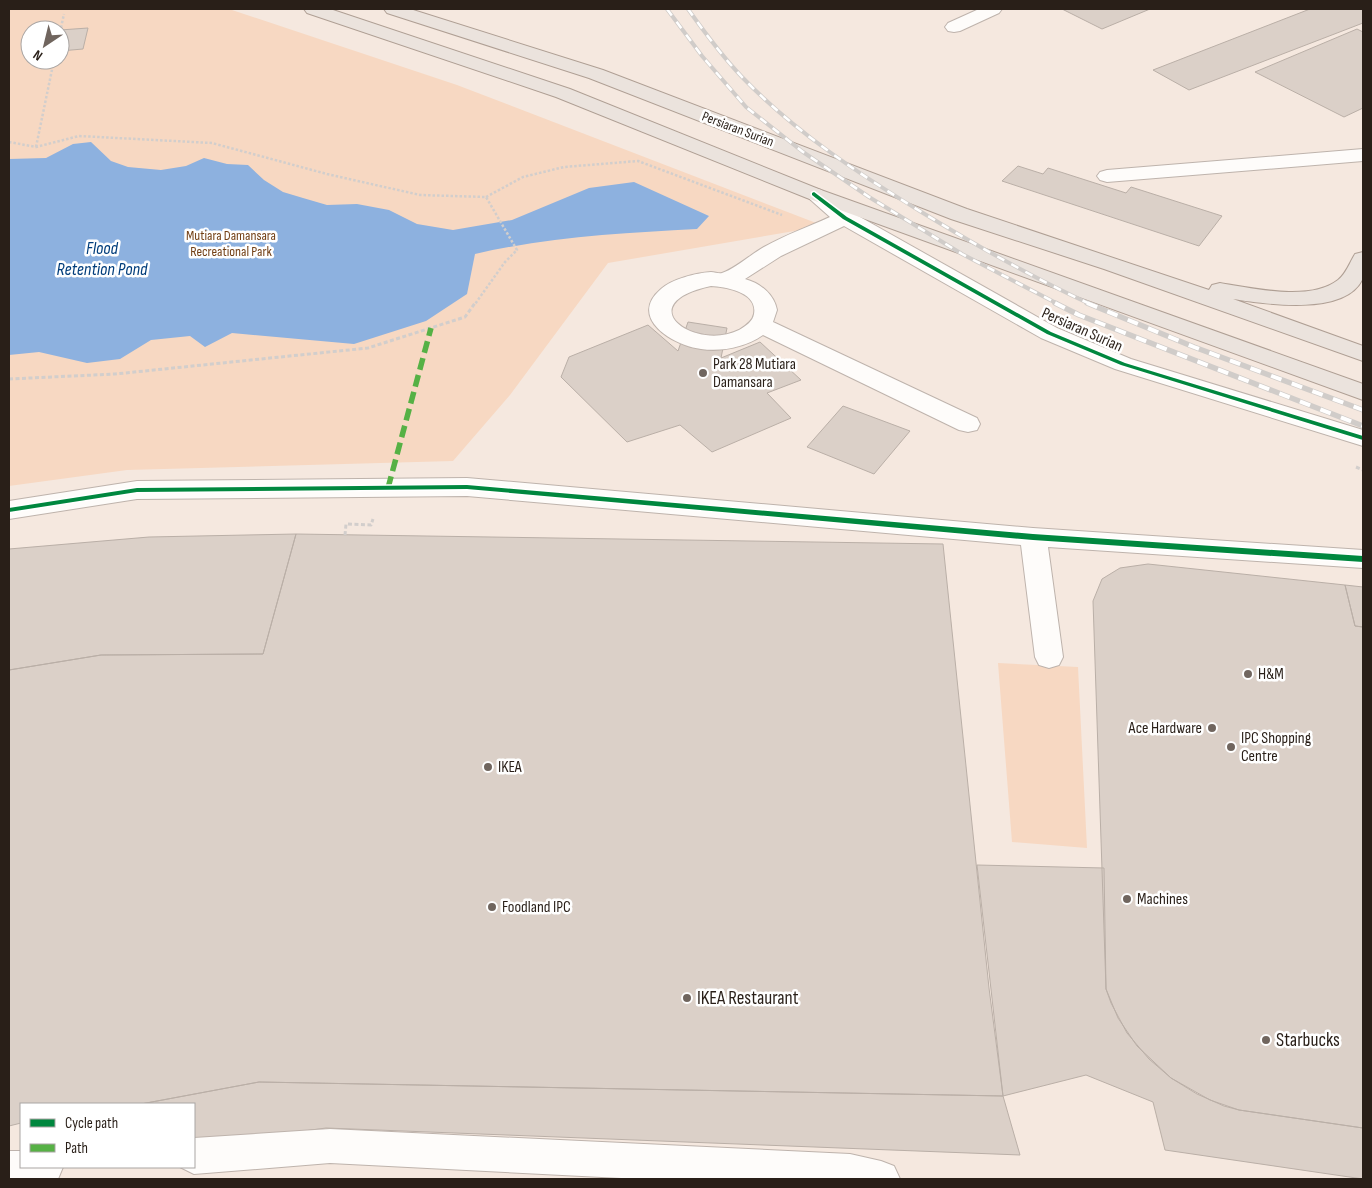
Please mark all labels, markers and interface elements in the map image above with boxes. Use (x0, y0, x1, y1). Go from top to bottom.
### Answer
north arrow (20, 20, 70, 70)
text: N (30, 46, 46, 64)
street label: Persiaran Surian (700, 108, 776, 150)
park label: Mutiara Damansara Recreational Park (186, 227, 276, 260)
water label: Flood Retention Pond (57, 238, 148, 280)
street label: Persiaran Surian (1039, 304, 1125, 356)
place label: Park 28 Mutiara Damansara (713, 355, 796, 392)
marker: Park 28 Mutiara Damansara (697, 367, 709, 379)
place label: H&M (1258, 665, 1284, 684)
marker: H&M (1242, 668, 1254, 680)
place label: Ace Hardware (1128, 719, 1202, 738)
marker: Ace Hardware (1206, 722, 1218, 734)
place label: IPC Shopping Centre (1241, 729, 1311, 766)
marker: IPC Shopping Centre (1225, 741, 1237, 753)
place label: IKEA (498, 758, 522, 777)
marker: IKEA (482, 761, 494, 773)
place label: Machines (1137, 890, 1188, 909)
marker: Machines (1121, 893, 1133, 905)
place label: Foodland IPC (502, 898, 571, 917)
marker: Foodland IPC (486, 901, 498, 913)
place label: IKEA Restaurant (697, 987, 799, 1010)
marker: IKEA Restaurant (681, 992, 693, 1004)
place label: Starbucks (1276, 1029, 1340, 1052)
marker: Starbucks (1260, 1034, 1272, 1046)
legend (20, 1103, 195, 1168)
text: Cycle path (65, 1114, 118, 1133)
text: Path (65, 1139, 88, 1158)

